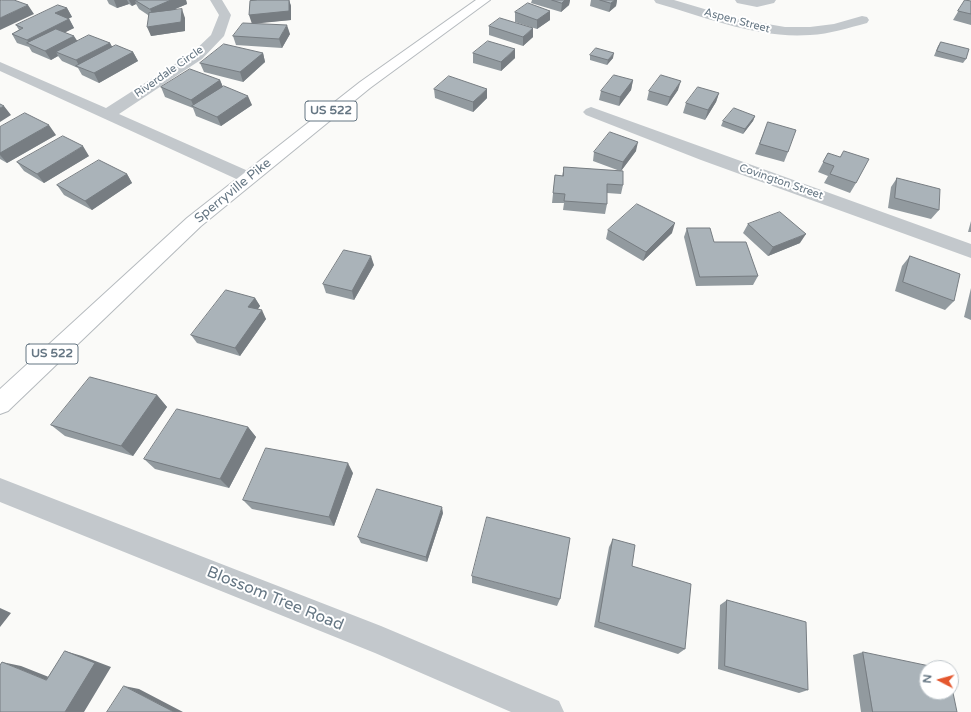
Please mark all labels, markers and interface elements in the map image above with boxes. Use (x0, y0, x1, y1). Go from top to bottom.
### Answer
street label: Aspen Street (703, 6, 771, 36)
street label: Riverdale Circle (132, 43, 206, 101)
road number: US 522 (305, 101, 357, 121)
street label: Sperryville Pike (192, 155, 274, 227)
street label: Covington Street (737, 161, 825, 203)
road number: US 522 (26, 344, 78, 364)
street label: Blossom Tree Road (204, 563, 346, 635)
north arrow (919, 660, 959, 700)
text: N (921, 674, 934, 684)

